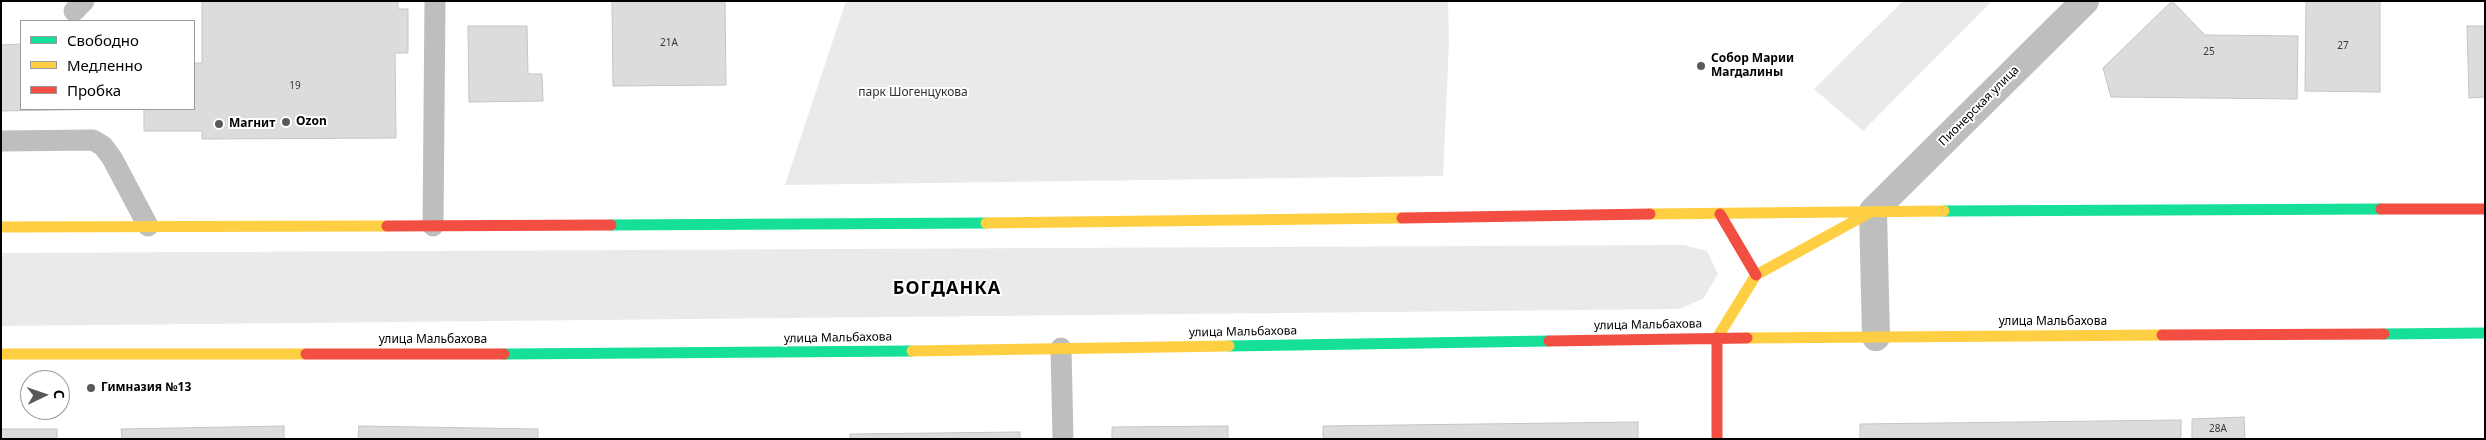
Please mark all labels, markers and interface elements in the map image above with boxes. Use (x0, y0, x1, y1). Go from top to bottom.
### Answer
legend (20, 20, 195, 110)
text: Свободно (67, 30, 139, 50)
house number: 21А (660, 37, 678, 49)
house number: 27 (2337, 40, 2349, 52)
house number: 25 (2203, 46, 2215, 58)
place label: Собор Марии Магдалины (1711, 52, 1794, 80)
text: Медленно (67, 55, 143, 75)
marker: Собор Марии Магдалины (1695, 60, 1707, 72)
street label: Пионерская улица (1936, 63, 2022, 149)
text: Пробка (67, 80, 121, 100)
house number: 19 (289, 80, 301, 92)
park label: парк Шогенцукова (858, 86, 968, 100)
place label: Ozon (296, 115, 327, 129)
marker: Ozon (280, 116, 292, 128)
place label: Магнит (229, 117, 275, 131)
marker: Магнит (213, 118, 225, 130)
district label: БОГДАНКА (892, 278, 1002, 300)
street label: улица Мальбахова (1999, 315, 2107, 329)
street label: улица Мальбахова (1594, 317, 1702, 333)
street label: улица Мальбахова (1189, 324, 1297, 340)
street label: улица Мальбахова (784, 330, 892, 346)
street label: улица Мальбахова (379, 333, 487, 347)
north arrow (20, 370, 70, 420)
place label: Гимназия №13 (101, 381, 191, 395)
marker: Гимназия №13 (85, 382, 97, 394)
text: С (50, 389, 69, 399)
house number: 28А (2209, 423, 2227, 435)

